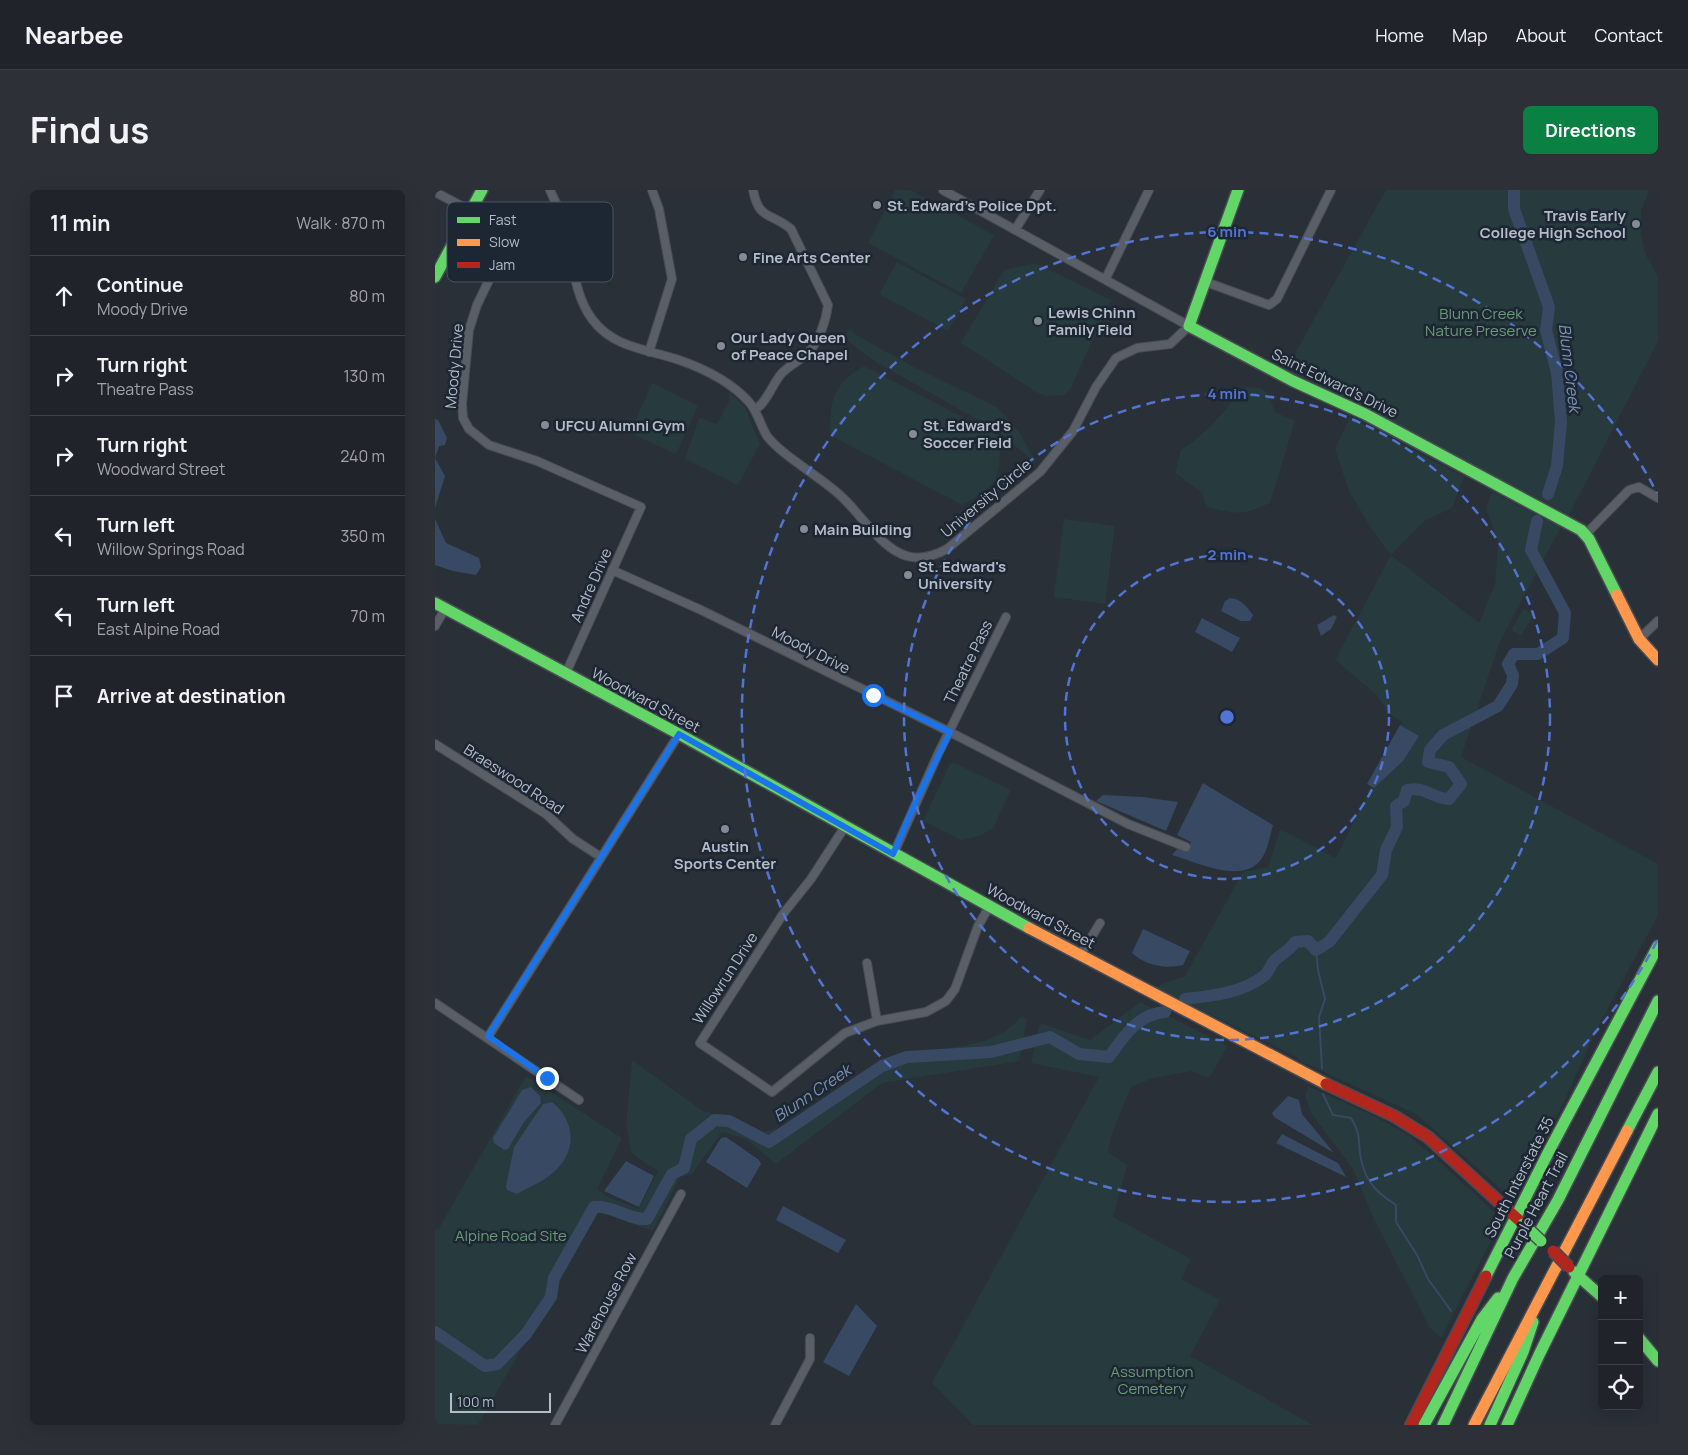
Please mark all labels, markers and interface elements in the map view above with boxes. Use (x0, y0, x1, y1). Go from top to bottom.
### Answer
text: Nearbee (25, 18, 124, 51)
text: Home (1375, 23, 1424, 47)
text: Map (1452, 23, 1488, 47)
text: About (1516, 23, 1566, 47)
text: Contact (1594, 23, 1663, 47)
text: Find us (30, 106, 149, 154)
button: Directions (1523, 106, 1658, 154)
place label: St. Edward's Police Dpt. (887, 195, 1057, 216)
marker: St. Edward's Police Dpt. (871, 199, 883, 211)
legend (447, 202, 613, 282)
place label: Travis Early College High School (1480, 205, 1627, 243)
text: 11 min (50, 209, 111, 237)
text: Fast (489, 210, 517, 229)
text: Walk · 870 m (296, 212, 385, 234)
marker: Travis Early College High School (1630, 218, 1642, 230)
text: 6 min (1207, 221, 1247, 242)
text: Slow (489, 232, 520, 251)
place label: Fine Arts Center (753, 247, 870, 268)
marker: Fine Arts Center (737, 251, 749, 263)
text: Jam (489, 255, 515, 274)
text: Continue (97, 272, 183, 298)
icon: ahead (50, 282, 78, 310)
text: 80 m (349, 285, 385, 307)
text: Moody Drive (97, 298, 188, 320)
place label: Lewis Chinn Family Field (1048, 302, 1136, 340)
park label: Blunn Creek Nature Preserve (1425, 303, 1537, 341)
marker: Lewis Chinn Family Field (1032, 315, 1044, 327)
street label: Moody Drive (440, 322, 468, 409)
water label: Blunn Creek (1554, 323, 1587, 416)
place label: Our Lady Queen of Peace Chapel (731, 327, 848, 365)
marker: Our Lady Queen of Peace Chapel (715, 340, 727, 352)
street label: Saint Edward's Drive (1268, 343, 1402, 423)
text: Turn right (97, 352, 187, 378)
icon: right (50, 362, 78, 390)
text: 130 m (343, 365, 385, 387)
text: Theatre Pass (97, 378, 194, 400)
text: 4 min (1207, 383, 1247, 404)
place label: UFCU Alumni Gym (555, 415, 685, 436)
place label: St. Edward's Soccer Field (923, 415, 1012, 453)
marker: UFCU Alumni Gym (539, 419, 551, 431)
marker: St. Edward's Soccer Field (907, 428, 919, 440)
text: Turn right (97, 432, 187, 458)
icon: right (50, 442, 78, 470)
text: 240 m (340, 445, 385, 467)
street label: University Circle (936, 454, 1036, 542)
text: Woodward Street (97, 458, 225, 480)
text: Turn left (97, 512, 175, 538)
place label: Main Building (814, 519, 911, 540)
icon: left (50, 522, 78, 550)
marker: Main Building (798, 523, 810, 535)
text: 350 m (340, 525, 385, 547)
text: Willow Springs Road (97, 538, 245, 560)
street label: Andre Drive (565, 544, 617, 626)
text: 2 min (1207, 544, 1247, 565)
place label: St. Edward's University (918, 556, 1006, 594)
marker: St. Edward's University (902, 569, 914, 581)
text: Turn left (97, 592, 175, 618)
icon: left (50, 602, 78, 630)
text: 70 m (350, 605, 385, 627)
street label: Theatre Pass (939, 617, 997, 707)
text: East Alpine Road (97, 618, 220, 640)
street label: Moody Drive (768, 621, 854, 679)
street label: Woodward Street (588, 662, 704, 738)
icon: arrive (50, 682, 78, 710)
text: Arrive at destination (97, 683, 286, 709)
route start (862, 684, 885, 707)
centre of rings (1218, 708, 1236, 726)
street label: Braeswood Road (460, 739, 568, 819)
marker: Austin Sports Center (719, 823, 731, 835)
place label: Austin Sports Center (674, 836, 776, 874)
street label: Woodward Street (983, 878, 1099, 954)
street label: Willowrun Drive (687, 928, 763, 1028)
water label: Blunn Creek (769, 1058, 857, 1127)
route end (536, 1067, 559, 1090)
street label: South Interstate 35 (1479, 1113, 1559, 1241)
street label: Purple Heart Trail (1499, 1148, 1573, 1262)
park label: Alpine Road Site (455, 1225, 567, 1246)
street label: Warehouse Row (571, 1248, 642, 1357)
map controls (1598, 1275, 1643, 1410)
button: + (1598, 1275, 1643, 1320)
button: − (1598, 1320, 1643, 1365)
park label: Assumption Cemetery (1110, 1361, 1194, 1399)
button: locate (1598, 1365, 1643, 1410)
scale bar (450, 1390, 551, 1413)
text: 100 m (457, 1392, 494, 1411)

